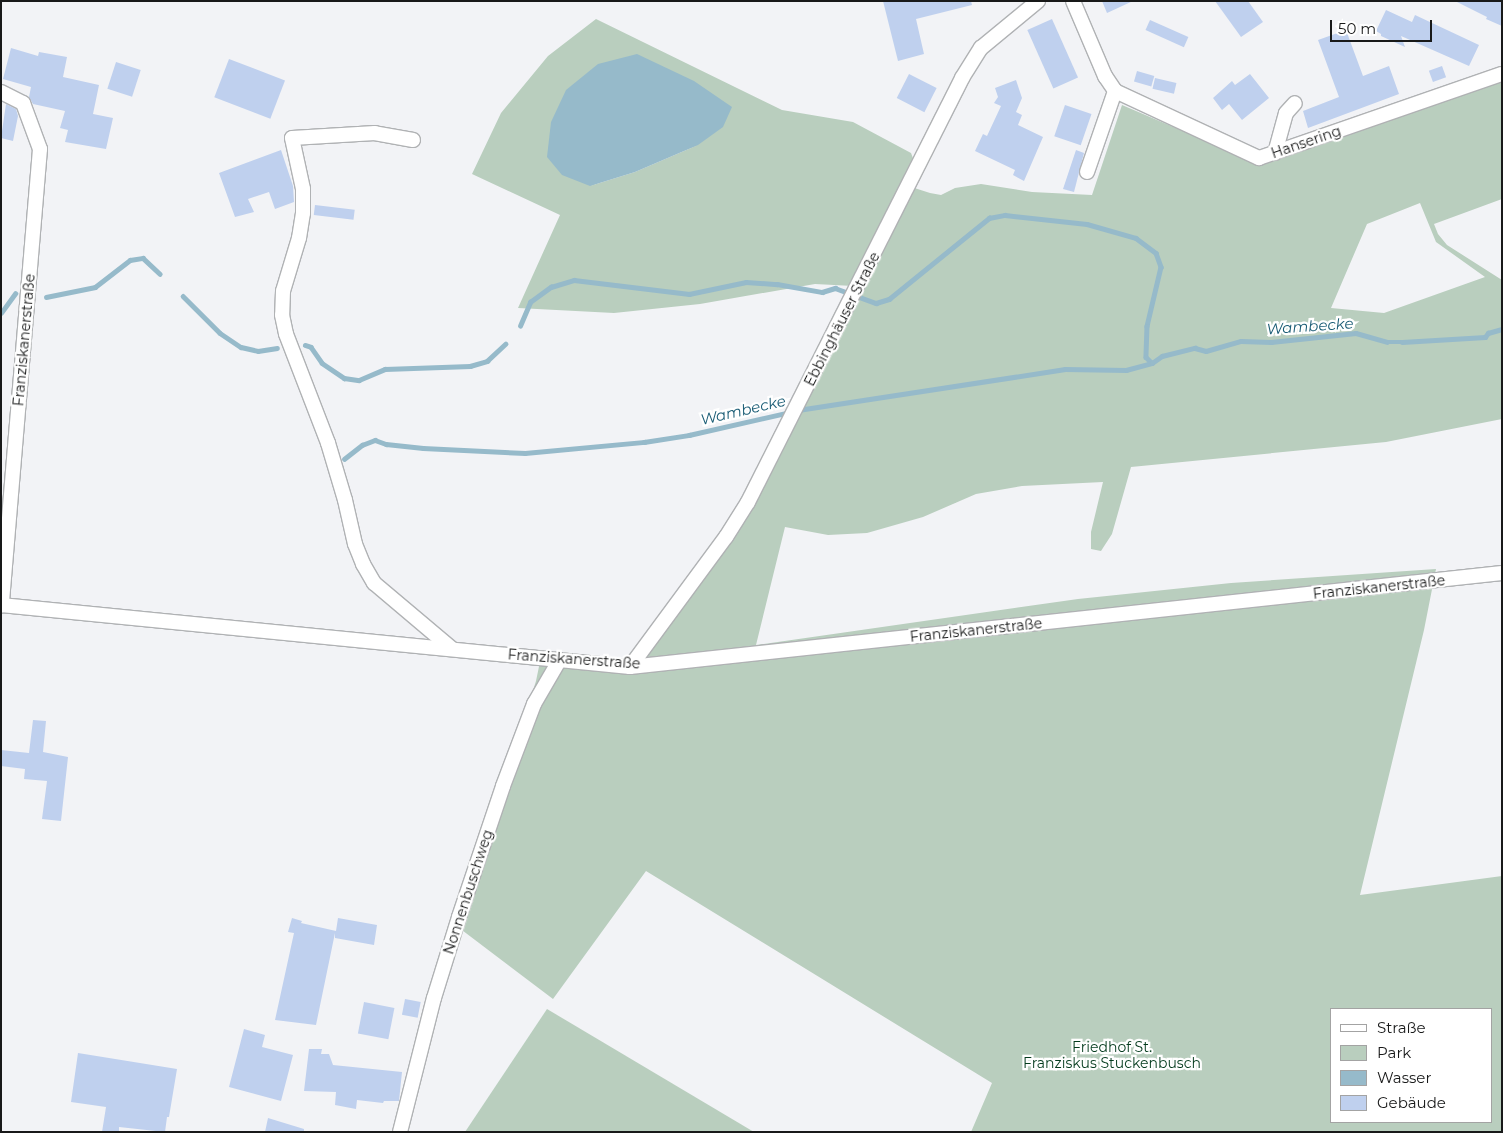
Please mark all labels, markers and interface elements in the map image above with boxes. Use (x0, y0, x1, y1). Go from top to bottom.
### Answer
scale bar (1333, 10, 1436, 42)
text: 50 m (1338, 19, 1376, 38)
street label: Hansering (1269, 122, 1343, 162)
street label: Ebbinghäuser Straße (801, 249, 883, 389)
street label: Franziskanerstraße (10, 273, 38, 407)
water label: Wambecke (1266, 314, 1354, 338)
water label: Wambecke (699, 391, 787, 429)
street label: Franziskanerstraße (1312, 572, 1446, 602)
street label: Franziskanerstraße (909, 615, 1043, 645)
street label: Franziskanerstraße (507, 646, 641, 672)
street label: Nonnenbuschweg (440, 828, 496, 956)
legend (1330, 1008, 1493, 1123)
text: Straße (1377, 1018, 1426, 1037)
park label: Friedhof St. Franziskus Stuckenbusch (1023, 1039, 1201, 1072)
text: Park (1377, 1043, 1411, 1062)
text: Wasser (1377, 1068, 1431, 1087)
text: Gebäude (1377, 1093, 1446, 1112)

